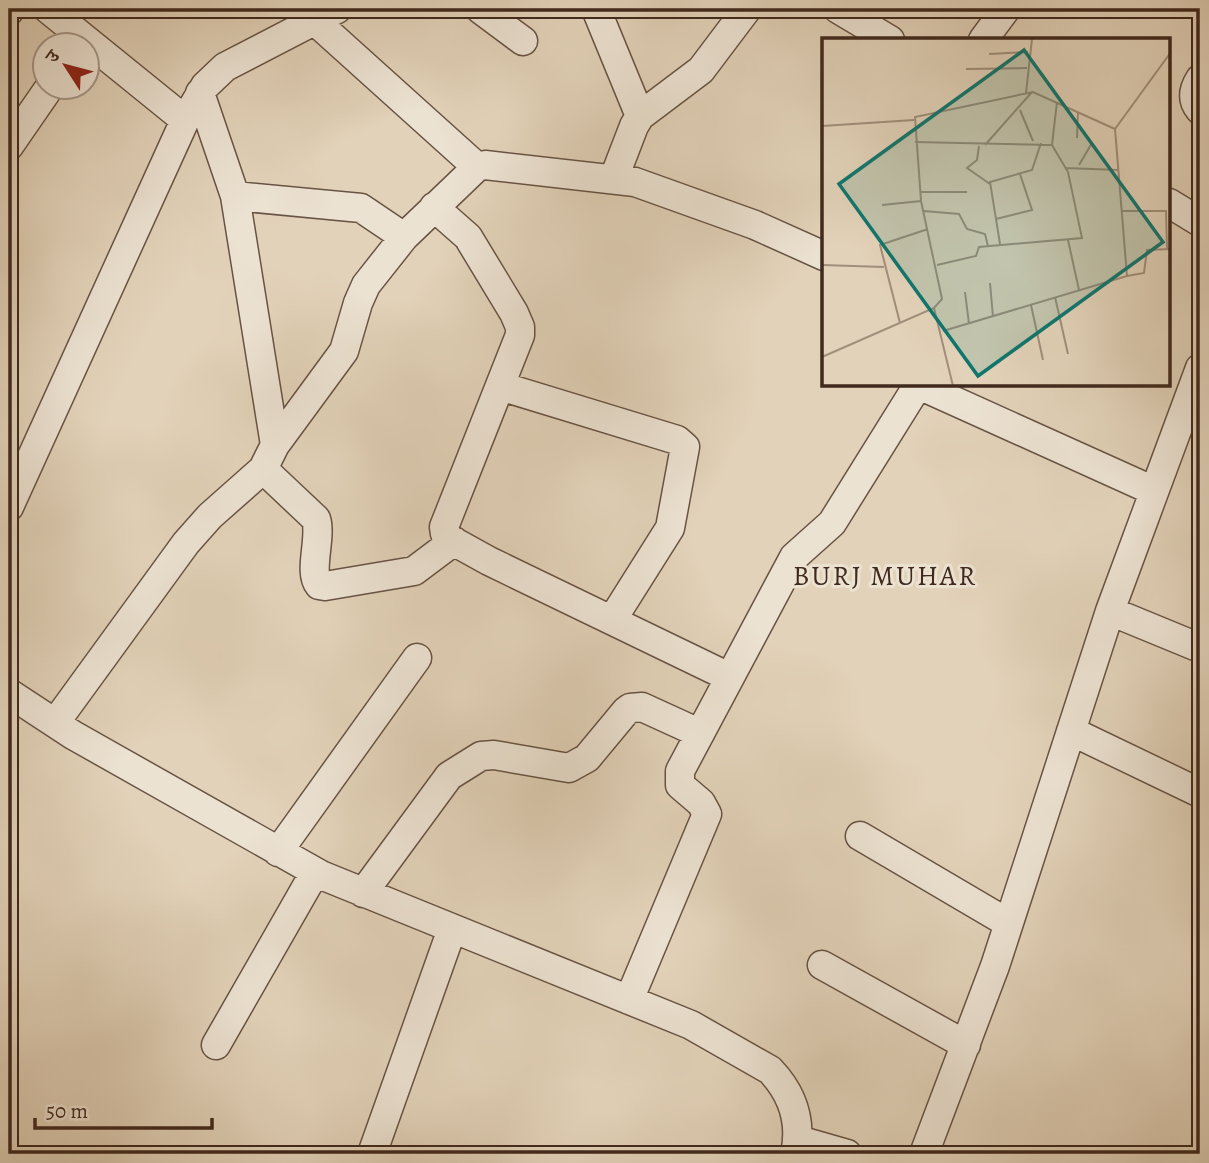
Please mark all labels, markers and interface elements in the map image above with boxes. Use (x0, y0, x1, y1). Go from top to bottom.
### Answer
north arrow (32, 32, 102, 102)
inset map (822, 38, 1170, 387)
text: उ (39, 44, 67, 70)
district label: BURJ MUHAR (793, 557, 977, 595)
scale bar (35, 1086, 212, 1130)
text: 50 m (46, 1097, 88, 1125)

